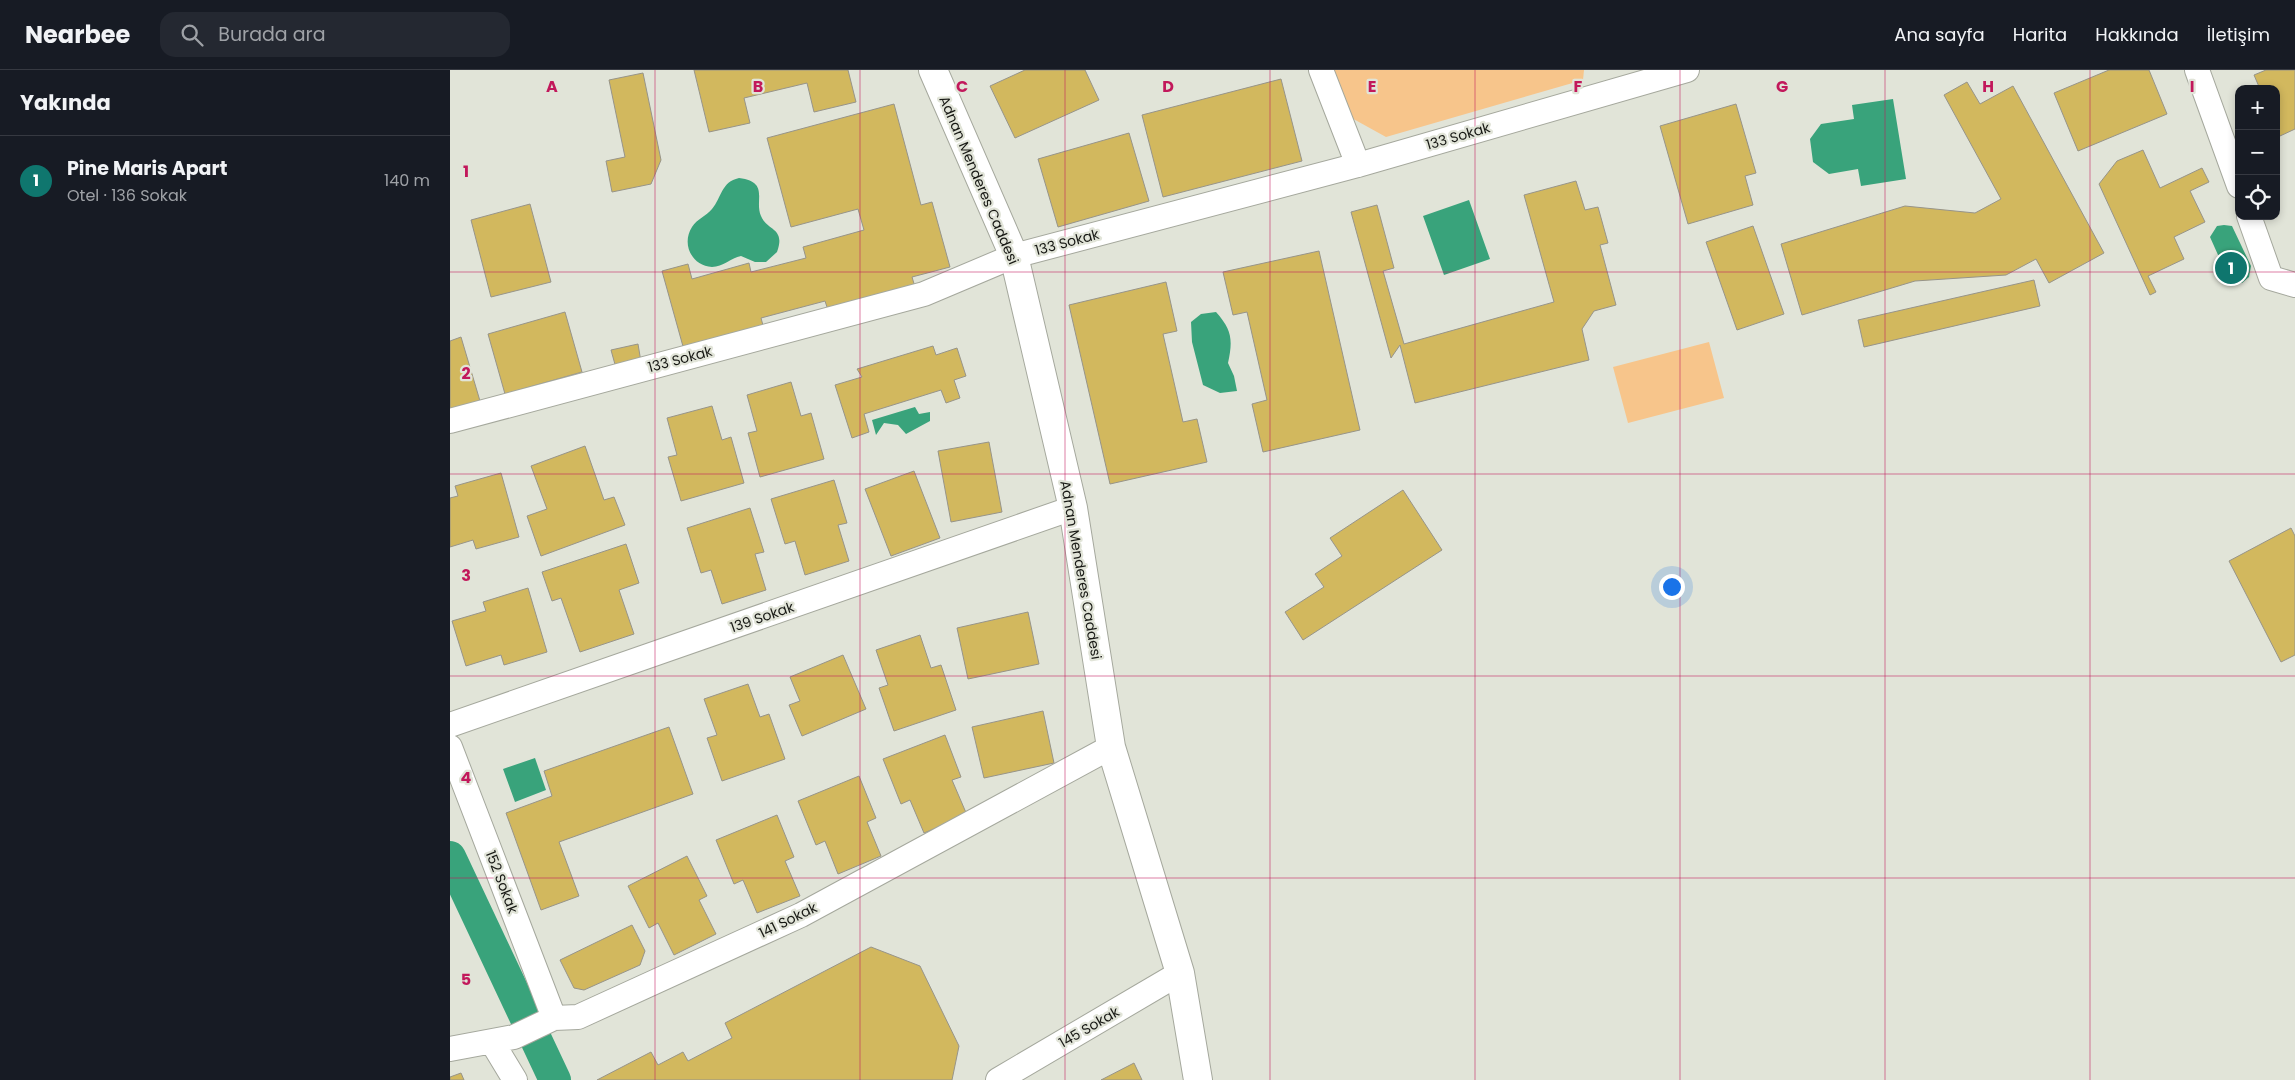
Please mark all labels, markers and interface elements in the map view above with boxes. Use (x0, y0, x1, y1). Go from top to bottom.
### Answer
search box (160, 12, 510, 57)
text: Nearbee (25, 18, 130, 51)
icon: search (178, 21, 206, 49)
text: Burada ara (218, 21, 326, 48)
text: Ana sayfa (1894, 22, 1985, 47)
text: Harita (2013, 22, 2067, 47)
text: Hakkında (2095, 22, 2179, 47)
text: İletişim (2207, 22, 2270, 47)
text: A (546, 75, 558, 98)
text: B (753, 75, 763, 98)
text: C (956, 75, 968, 98)
text: D (1162, 75, 1174, 98)
text: E (1368, 75, 1376, 98)
text: F (1574, 75, 1583, 98)
text: G (1776, 75, 1788, 98)
text: H (1982, 75, 1994, 98)
text: I (2190, 75, 2194, 98)
map controls (2235, 85, 2280, 220)
button: + (2235, 85, 2280, 130)
text: Yakında (20, 88, 111, 117)
street label: Adnan Menderes Caddesi (934, 93, 1024, 267)
street label: 133 Sokak (1424, 117, 1493, 155)
button: − (2235, 130, 2280, 175)
text: Pine Maris Apart (67, 155, 227, 182)
text: 1 (463, 160, 469, 183)
text: 1 (33, 169, 39, 192)
text: 140 m (384, 169, 430, 192)
button: locate (2235, 175, 2280, 220)
text: Otel · 136 Sokak (67, 184, 187, 207)
street label: 133 Sokak (1033, 224, 1102, 260)
pin: 1 (2215, 249, 2247, 287)
street label: 133 Sokak (646, 341, 715, 377)
text: 2 (461, 362, 471, 385)
street label: Adnan Menderes Caddesi (1055, 479, 1107, 661)
text: 3 (461, 564, 471, 587)
your location (1659, 574, 1685, 600)
street label: 139 Sokak (727, 596, 797, 637)
text: 4 (461, 766, 472, 789)
street label: 152 Sokak (481, 848, 523, 917)
street label: 141 Sokak (755, 897, 821, 943)
text: 5 (461, 968, 471, 991)
street label: 145 Sokak (1055, 1001, 1124, 1052)

